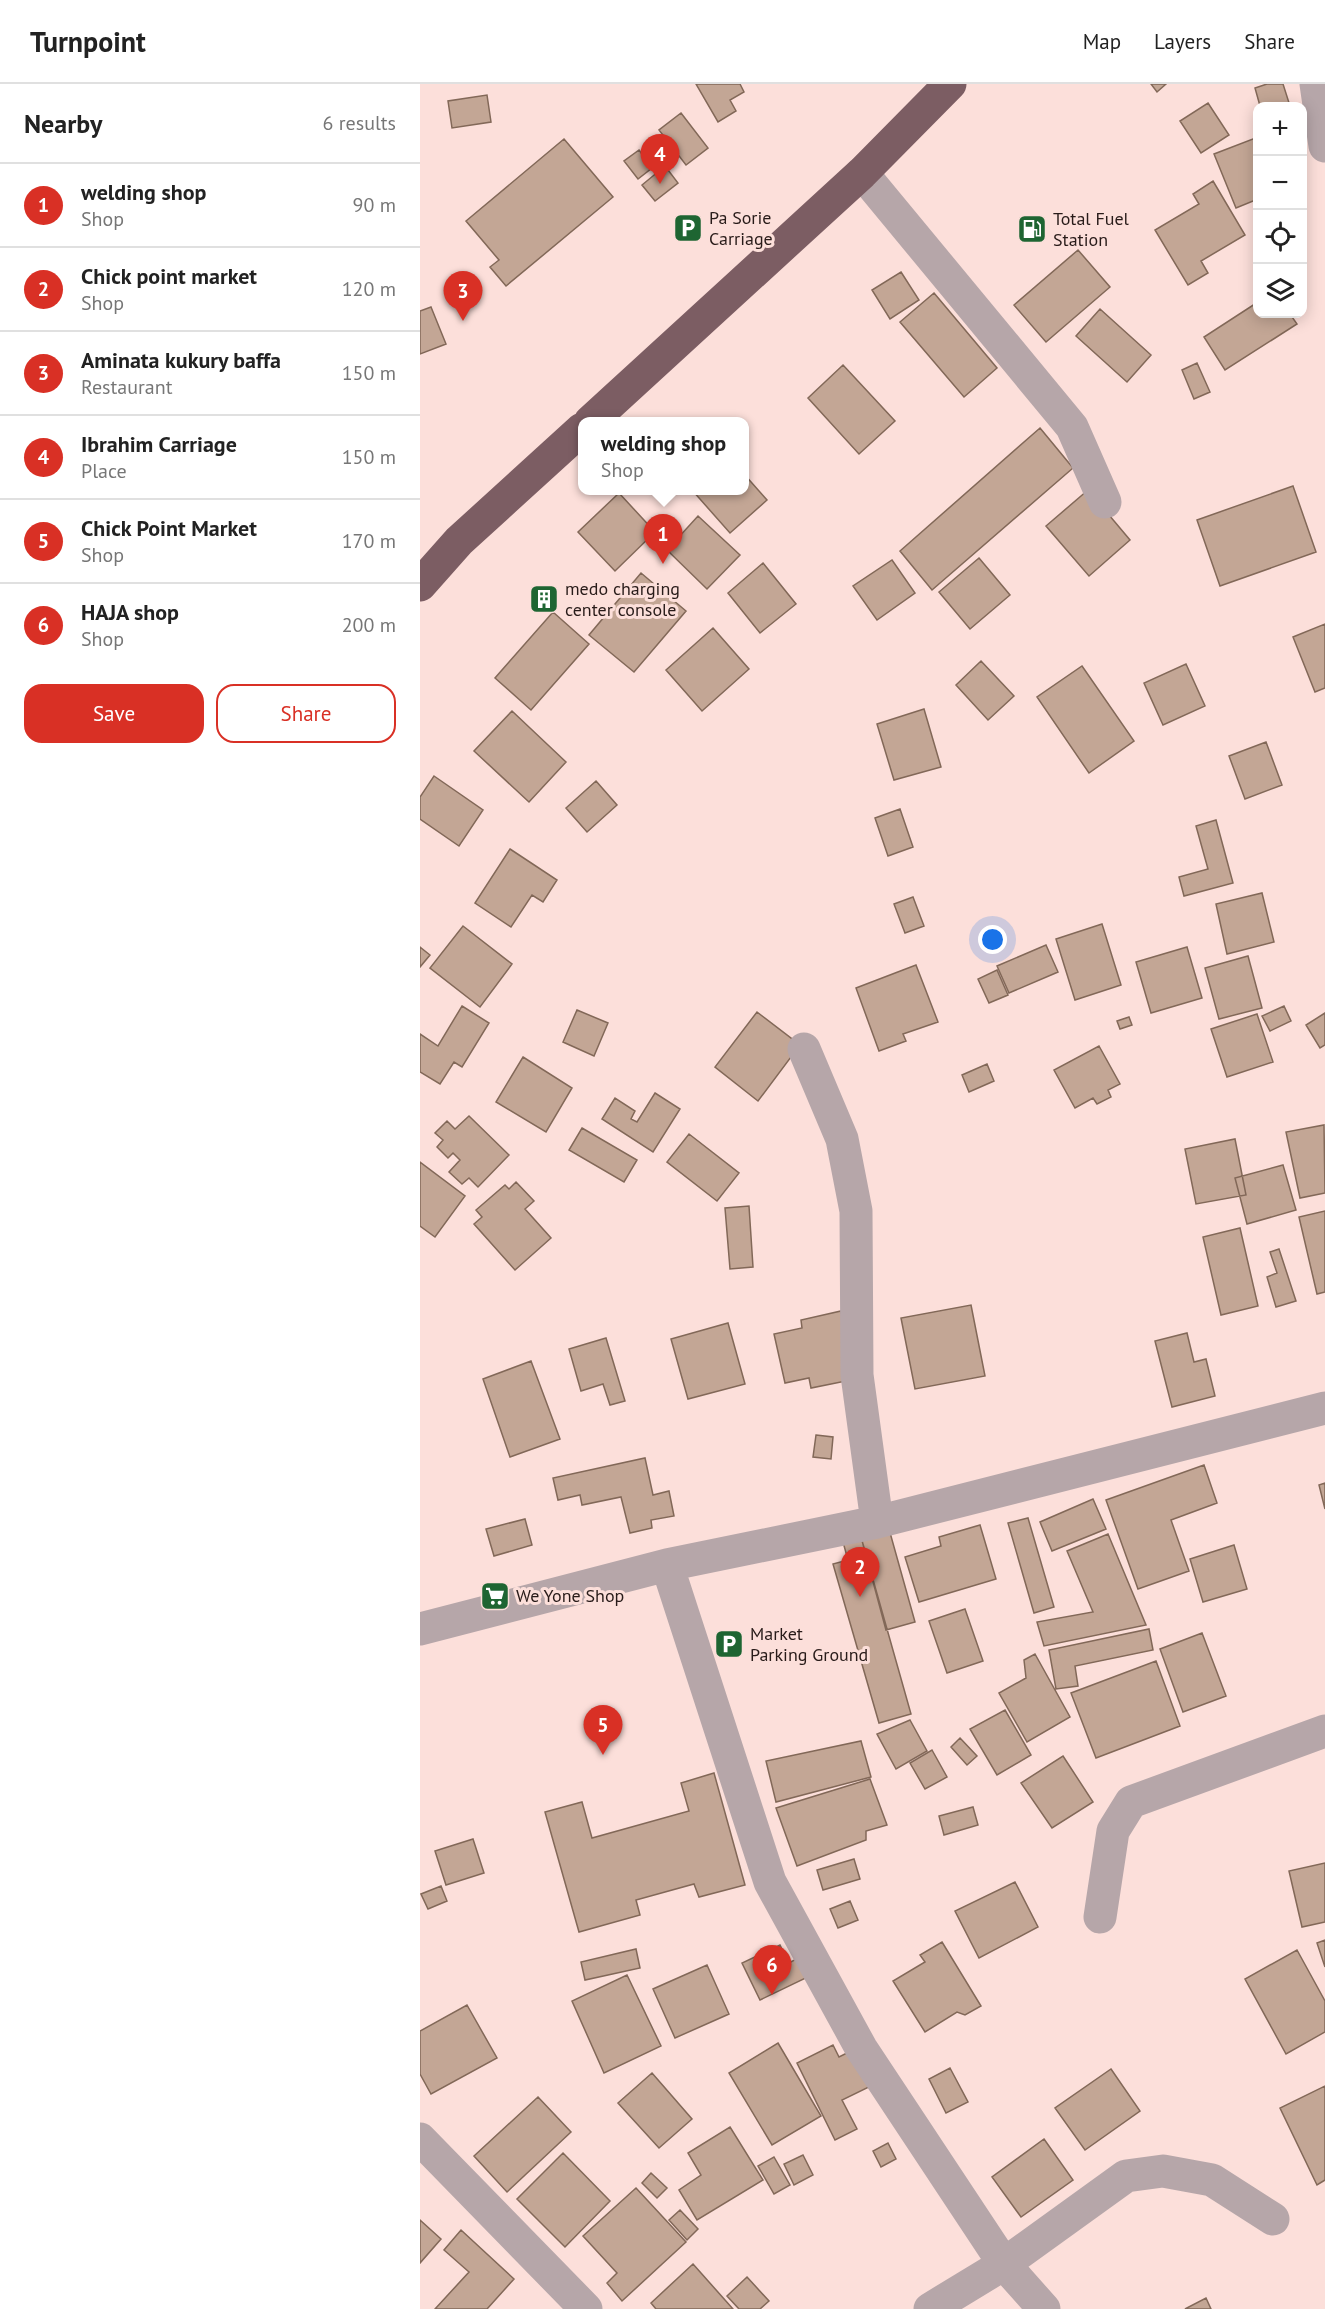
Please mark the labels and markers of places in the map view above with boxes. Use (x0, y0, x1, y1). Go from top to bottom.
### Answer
pin: 4 (640, 135, 680, 184)
place label: Pa Sorie Carriage (709, 206, 773, 250)
place label: Total Fuel Station (1053, 207, 1130, 251)
parking icon: Pa Sorie Carriage (672, 212, 704, 244)
fuel station icon: Total Fuel Station (1016, 213, 1048, 245)
pin: 3 (444, 272, 483, 321)
pin: 1 (644, 514, 682, 564)
place label: medo charging center console (565, 577, 680, 621)
building icon: medo charging center console (528, 583, 560, 615)
pin: 2 (840, 1548, 880, 1597)
supermarket icon: We Yone Shop (479, 1580, 511, 1612)
place label: We Yone Shop (516, 1584, 624, 1607)
place label: Market Parking Ground (750, 1622, 868, 1666)
parking icon: Market Parking Ground (713, 1628, 745, 1660)
pin: 5 (584, 1706, 622, 1755)
pin: 6 (752, 1946, 792, 1995)

